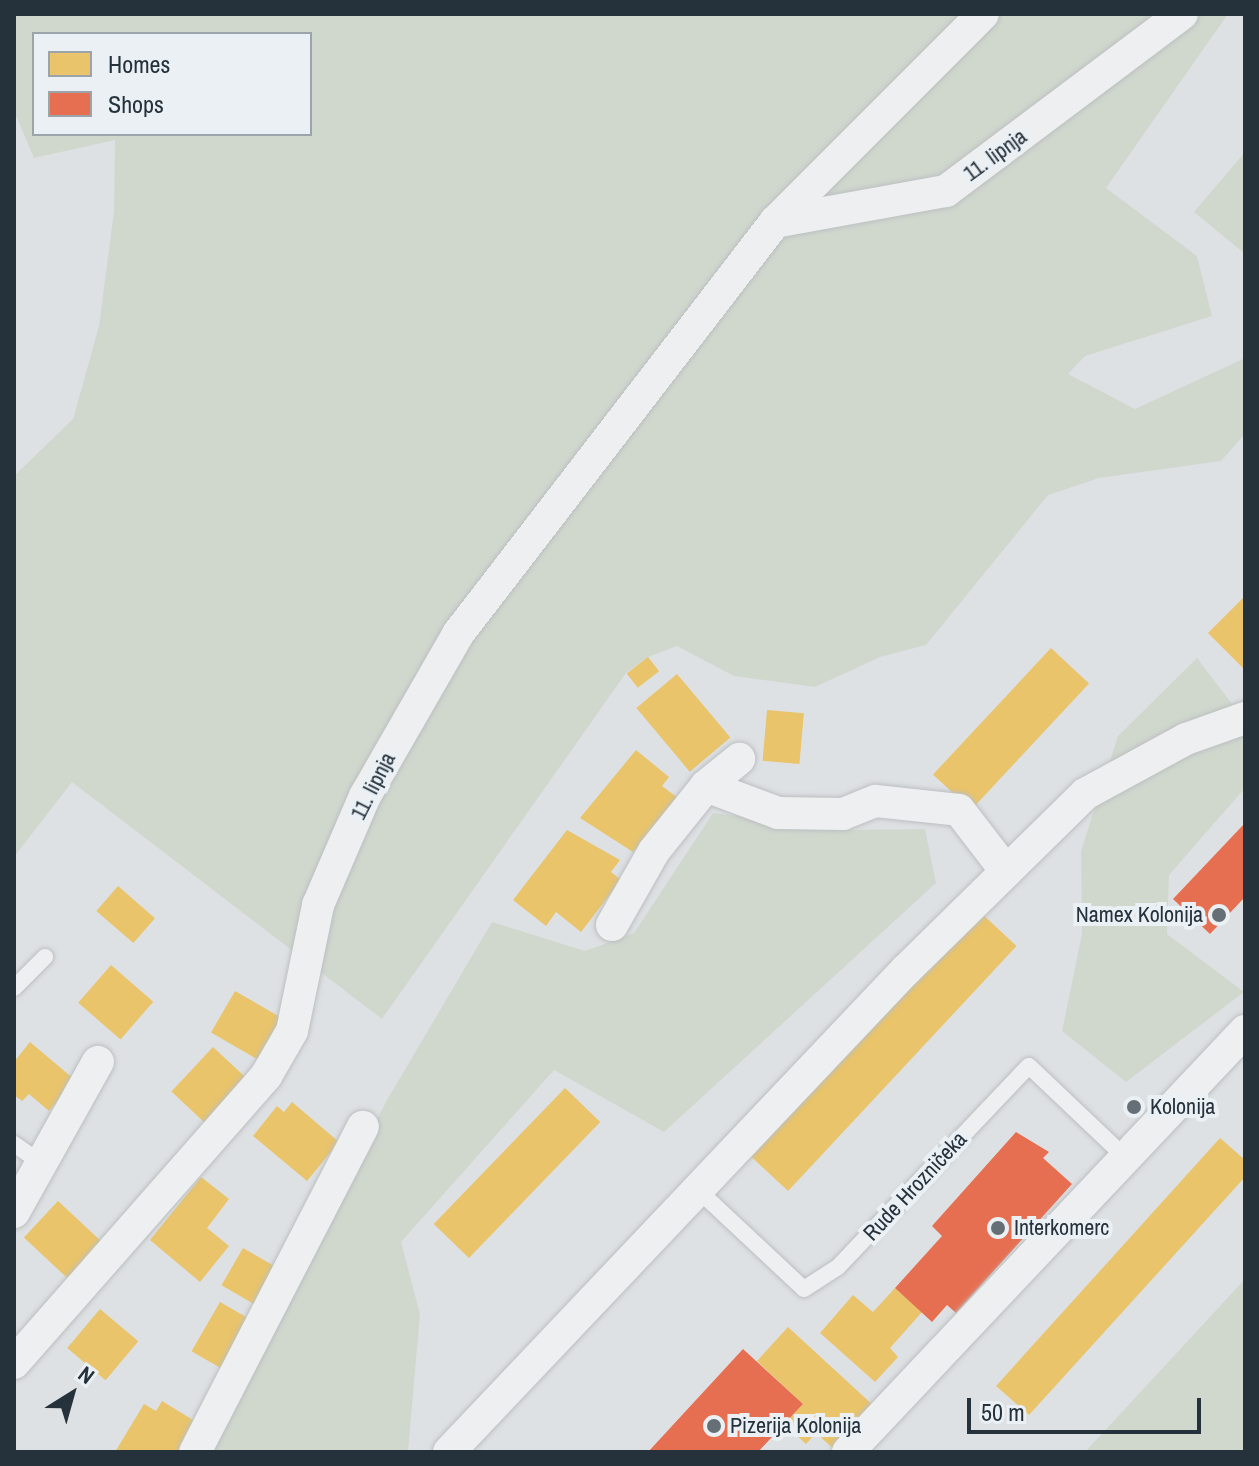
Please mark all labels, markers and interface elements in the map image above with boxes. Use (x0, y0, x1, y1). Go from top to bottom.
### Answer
legend (32, 32, 312, 136)
text: Homes (108, 48, 170, 80)
text: Shops (108, 88, 164, 120)
street label: 11. lipnja (958, 123, 1032, 187)
street label: 11. lipnja (345, 748, 401, 824)
place label: Namex Kolonija (1076, 902, 1203, 928)
marker: Namex Kolonija (1210, 906, 1228, 924)
place label: Kolonija (1150, 1094, 1215, 1120)
marker: Kolonija (1125, 1098, 1143, 1116)
street label: Rude Hrozničeka (858, 1126, 972, 1246)
place label: Interkomerc (1014, 1215, 1109, 1241)
marker: Interkomerc (989, 1219, 1007, 1237)
north arrow (32, 1354, 112, 1434)
text: N (72, 1359, 101, 1391)
scale bar (971, 1382, 1205, 1432)
text: 50 m (981, 1396, 1025, 1428)
place label: Pizerija Kolonija (730, 1413, 861, 1439)
marker: Pizerija Kolonija (705, 1417, 723, 1435)

